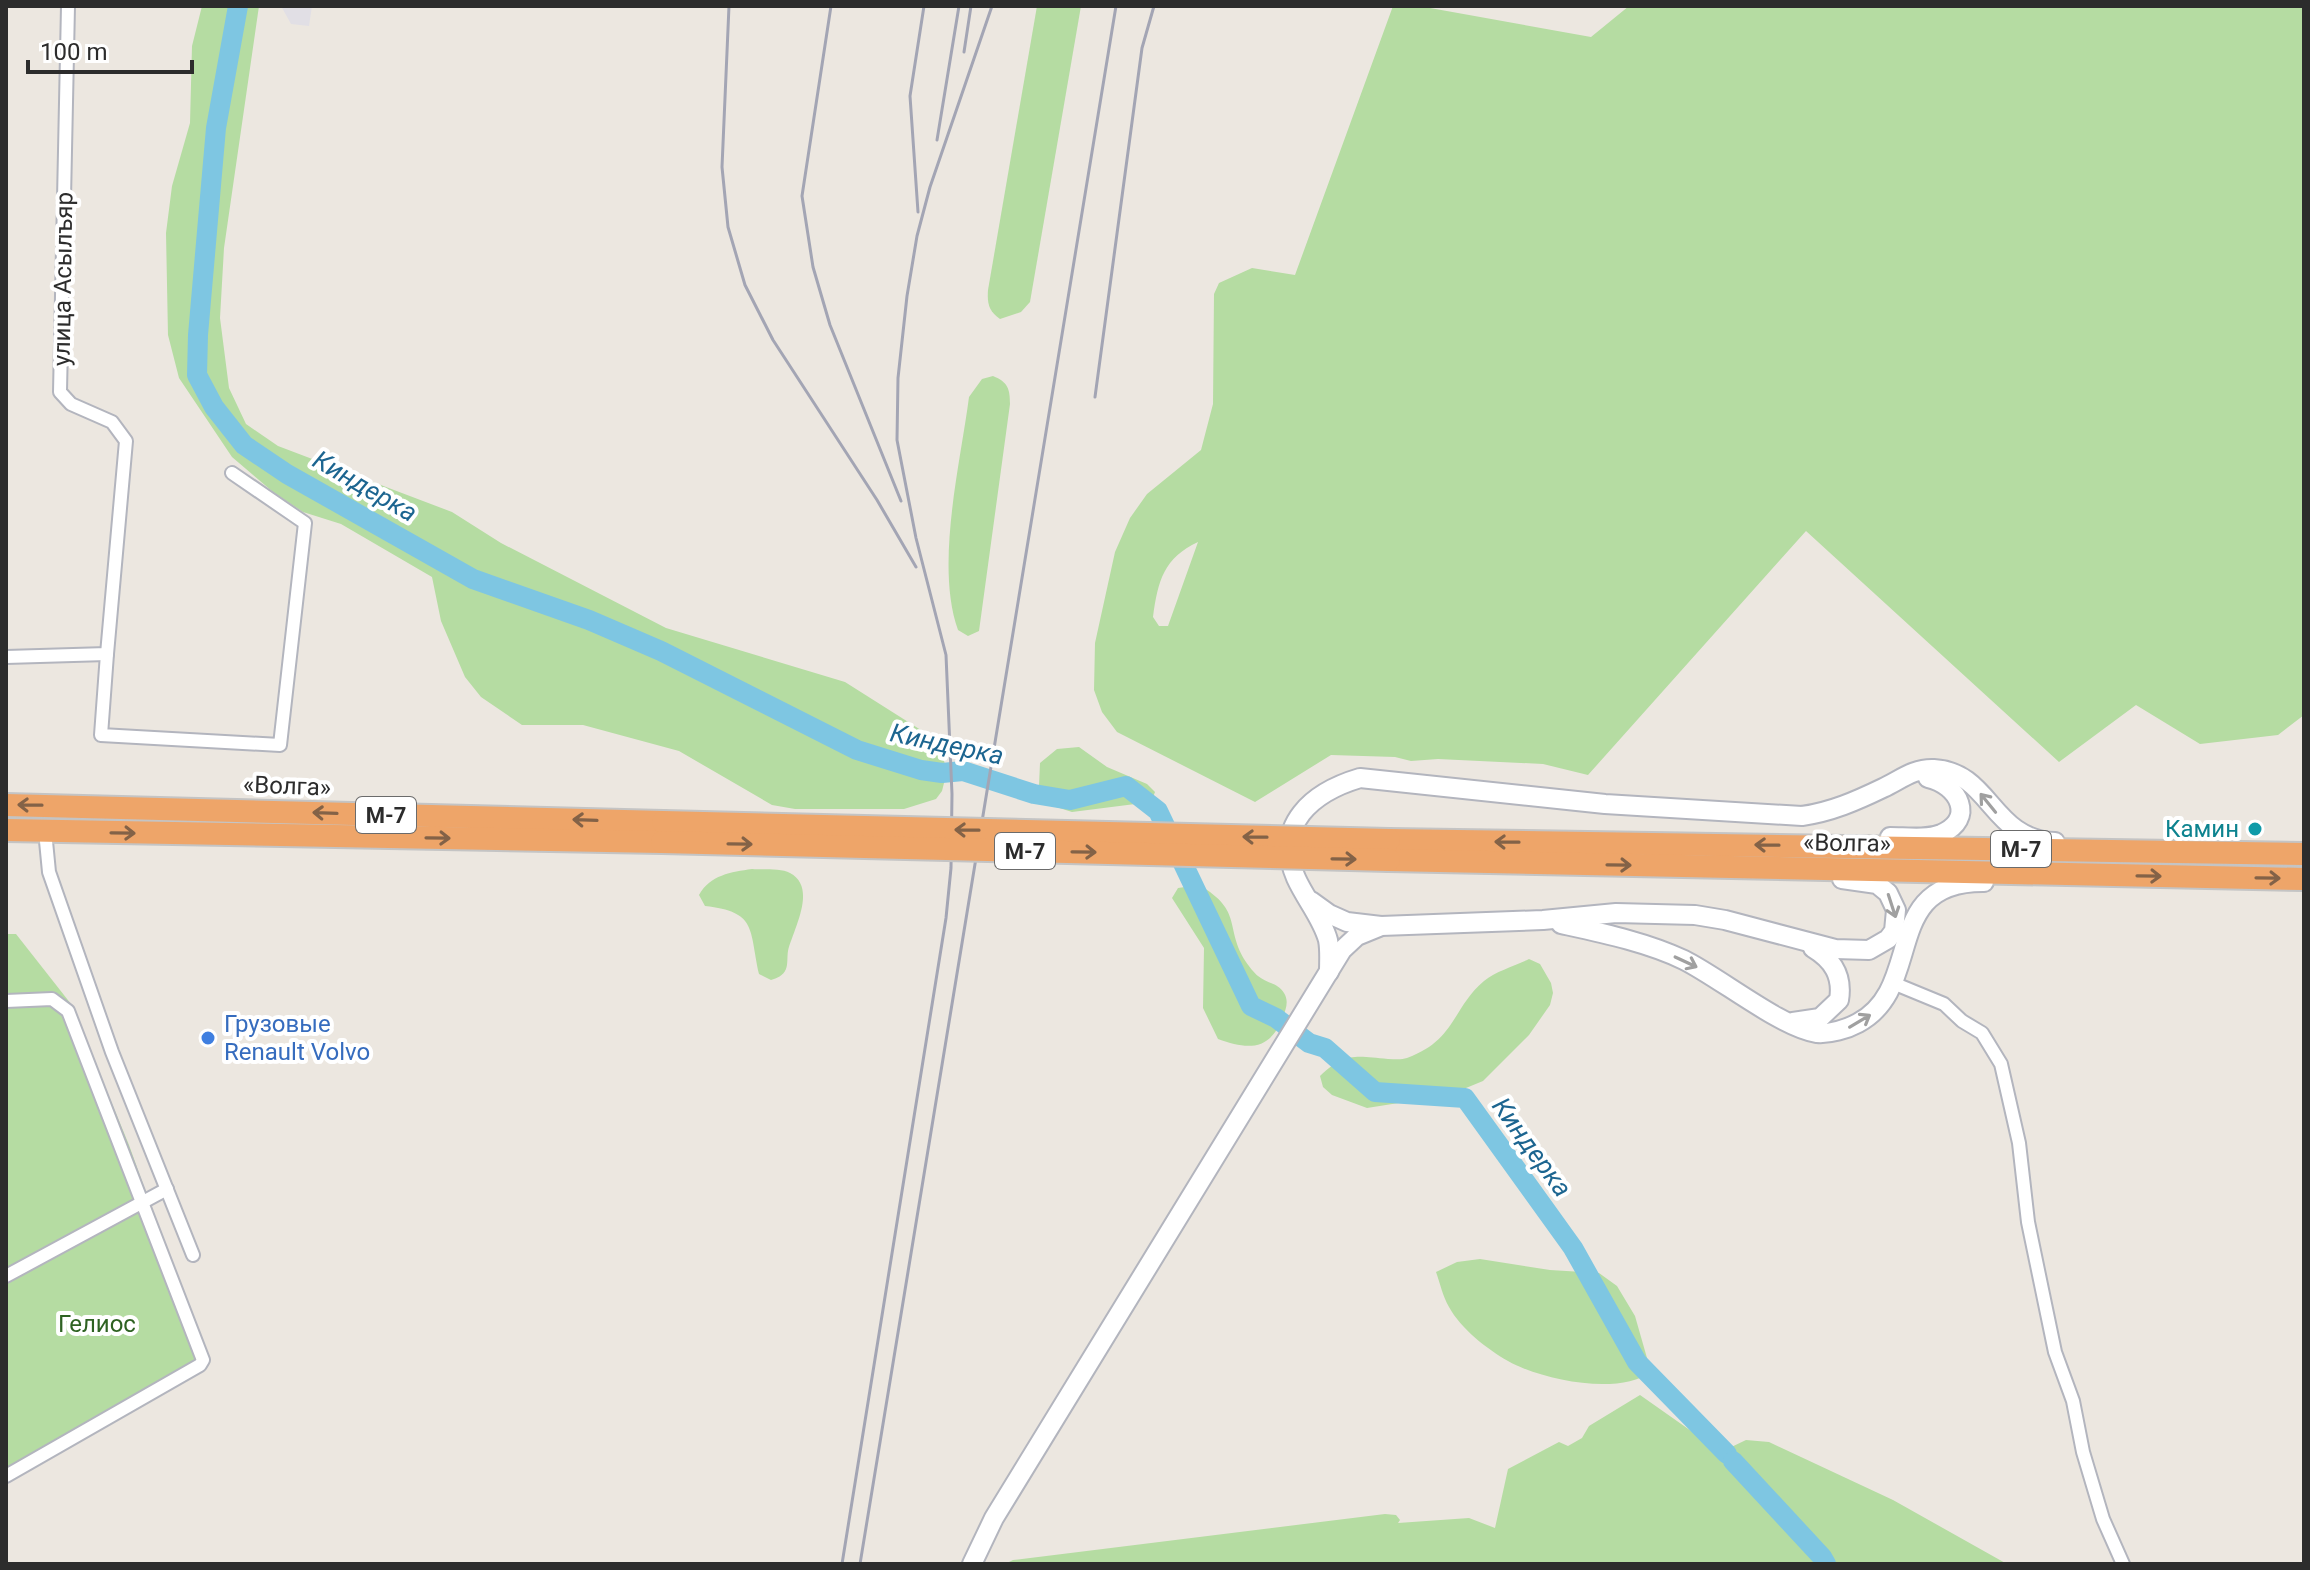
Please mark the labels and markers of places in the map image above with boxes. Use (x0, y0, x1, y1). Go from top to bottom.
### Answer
place label: Камин (2165, 815, 2239, 843)
marker: Камин (2246, 820, 2264, 838)
place label: Грузовые Renault Volvo (224, 1010, 370, 1066)
marker: Грузовые Renault Volvo (199, 1029, 217, 1047)

